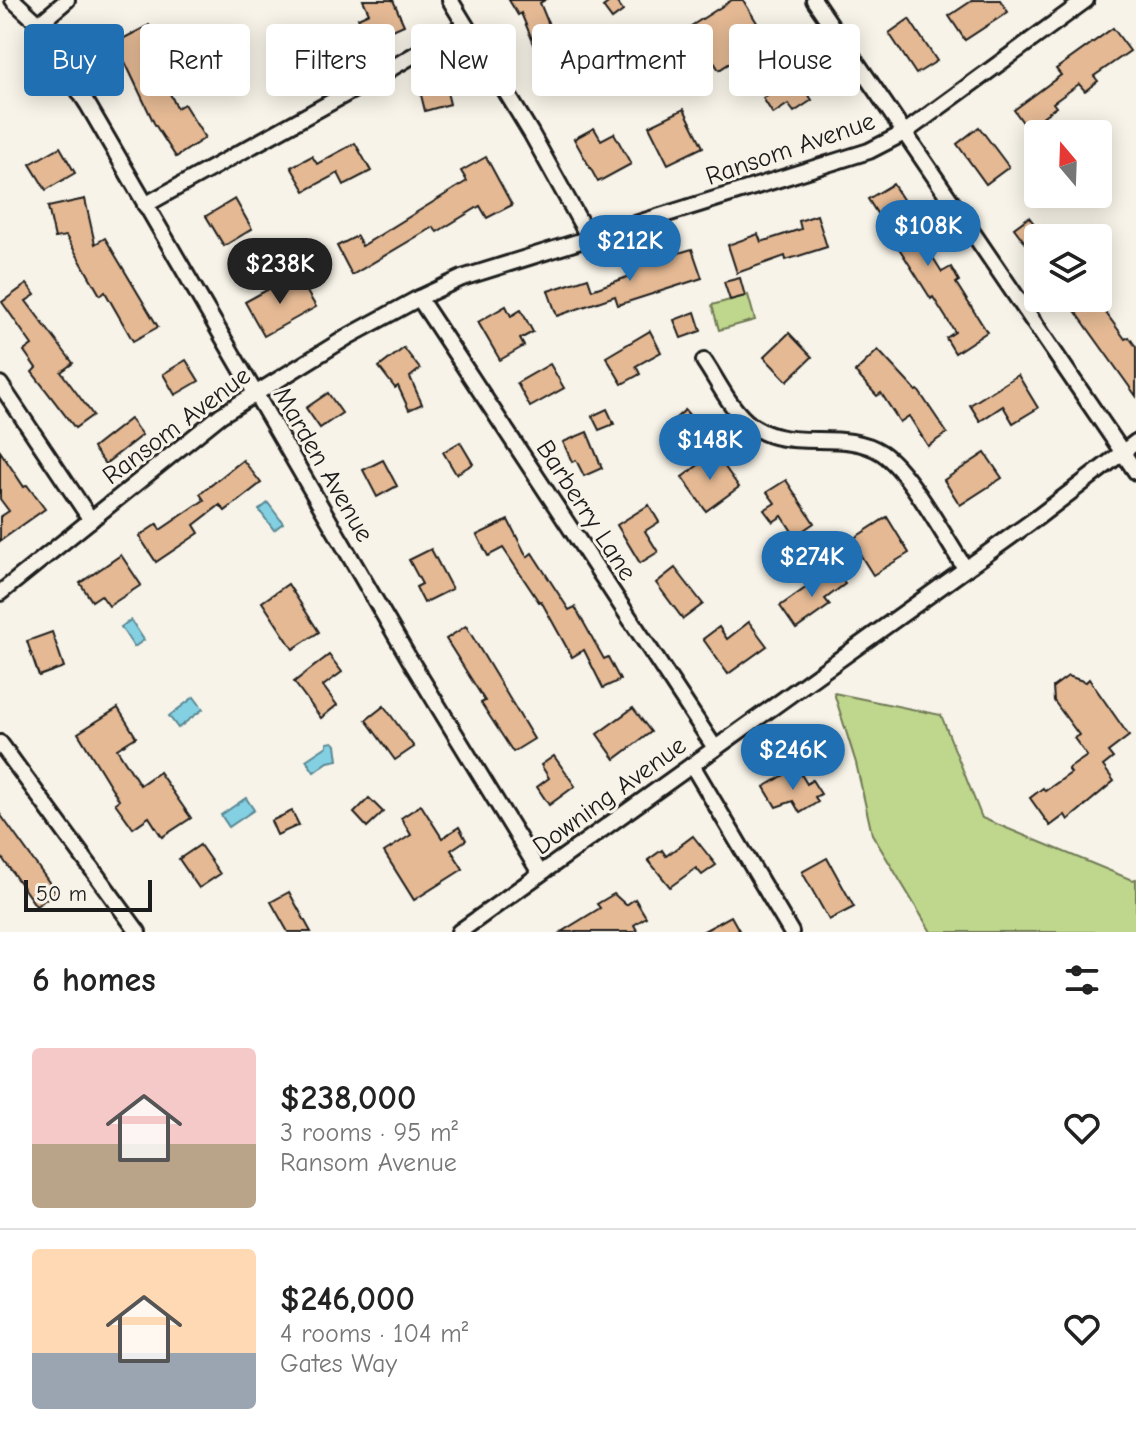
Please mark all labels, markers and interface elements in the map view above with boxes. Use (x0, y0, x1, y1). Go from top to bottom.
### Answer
chip: Buy (24, 24, 124, 96)
chip: Rent (140, 24, 250, 96)
chip: Filters (266, 24, 395, 96)
chip: New (411, 24, 516, 96)
chip: Apartment (532, 24, 713, 96)
chip: House (729, 24, 860, 96)
street label: Ransom Avenue (702, 106, 879, 192)
north arrow (1024, 120, 1112, 208)
map controls (1024, 120, 1112, 312)
pin: $108K (872, 200, 984, 268)
text: $108K (894, 211, 962, 241)
pin: $212K (574, 215, 686, 283)
button: layers (1024, 224, 1112, 312)
text: $212K (597, 226, 663, 256)
pin: $238K (224, 238, 336, 306)
text: $238K (245, 249, 315, 279)
street label: Ransom Avenue (97, 361, 256, 491)
street label: Marden Avenue (267, 382, 380, 547)
pin: $148K (654, 414, 766, 482)
text: $148K (677, 425, 743, 455)
street label: Barberry Lane (530, 435, 643, 586)
pin: $274K (756, 531, 868, 599)
text: $274K (780, 542, 844, 572)
pin: $246K (737, 724, 849, 792)
street label: Downing Avenue (527, 730, 692, 861)
text: $246K (759, 735, 827, 765)
scale bar (24, 876, 152, 912)
text: 50 m (36, 881, 87, 907)
icon: filters (1060, 958, 1104, 1002)
text: 6 homes (32, 960, 156, 1000)
text: $238,000 (280, 1078, 416, 1118)
icon: home (96, 1080, 192, 1176)
icon: heart (1060, 1106, 1104, 1150)
text: 3 rooms · 95 m² (280, 1118, 458, 1148)
text: Ransom Avenue (280, 1148, 457, 1178)
text: $246,000 (280, 1279, 415, 1319)
icon: home (96, 1281, 192, 1377)
icon: heart (1060, 1307, 1104, 1351)
text: 4 rooms · 104 m² (280, 1319, 468, 1349)
text: Gates Way (280, 1349, 397, 1379)

